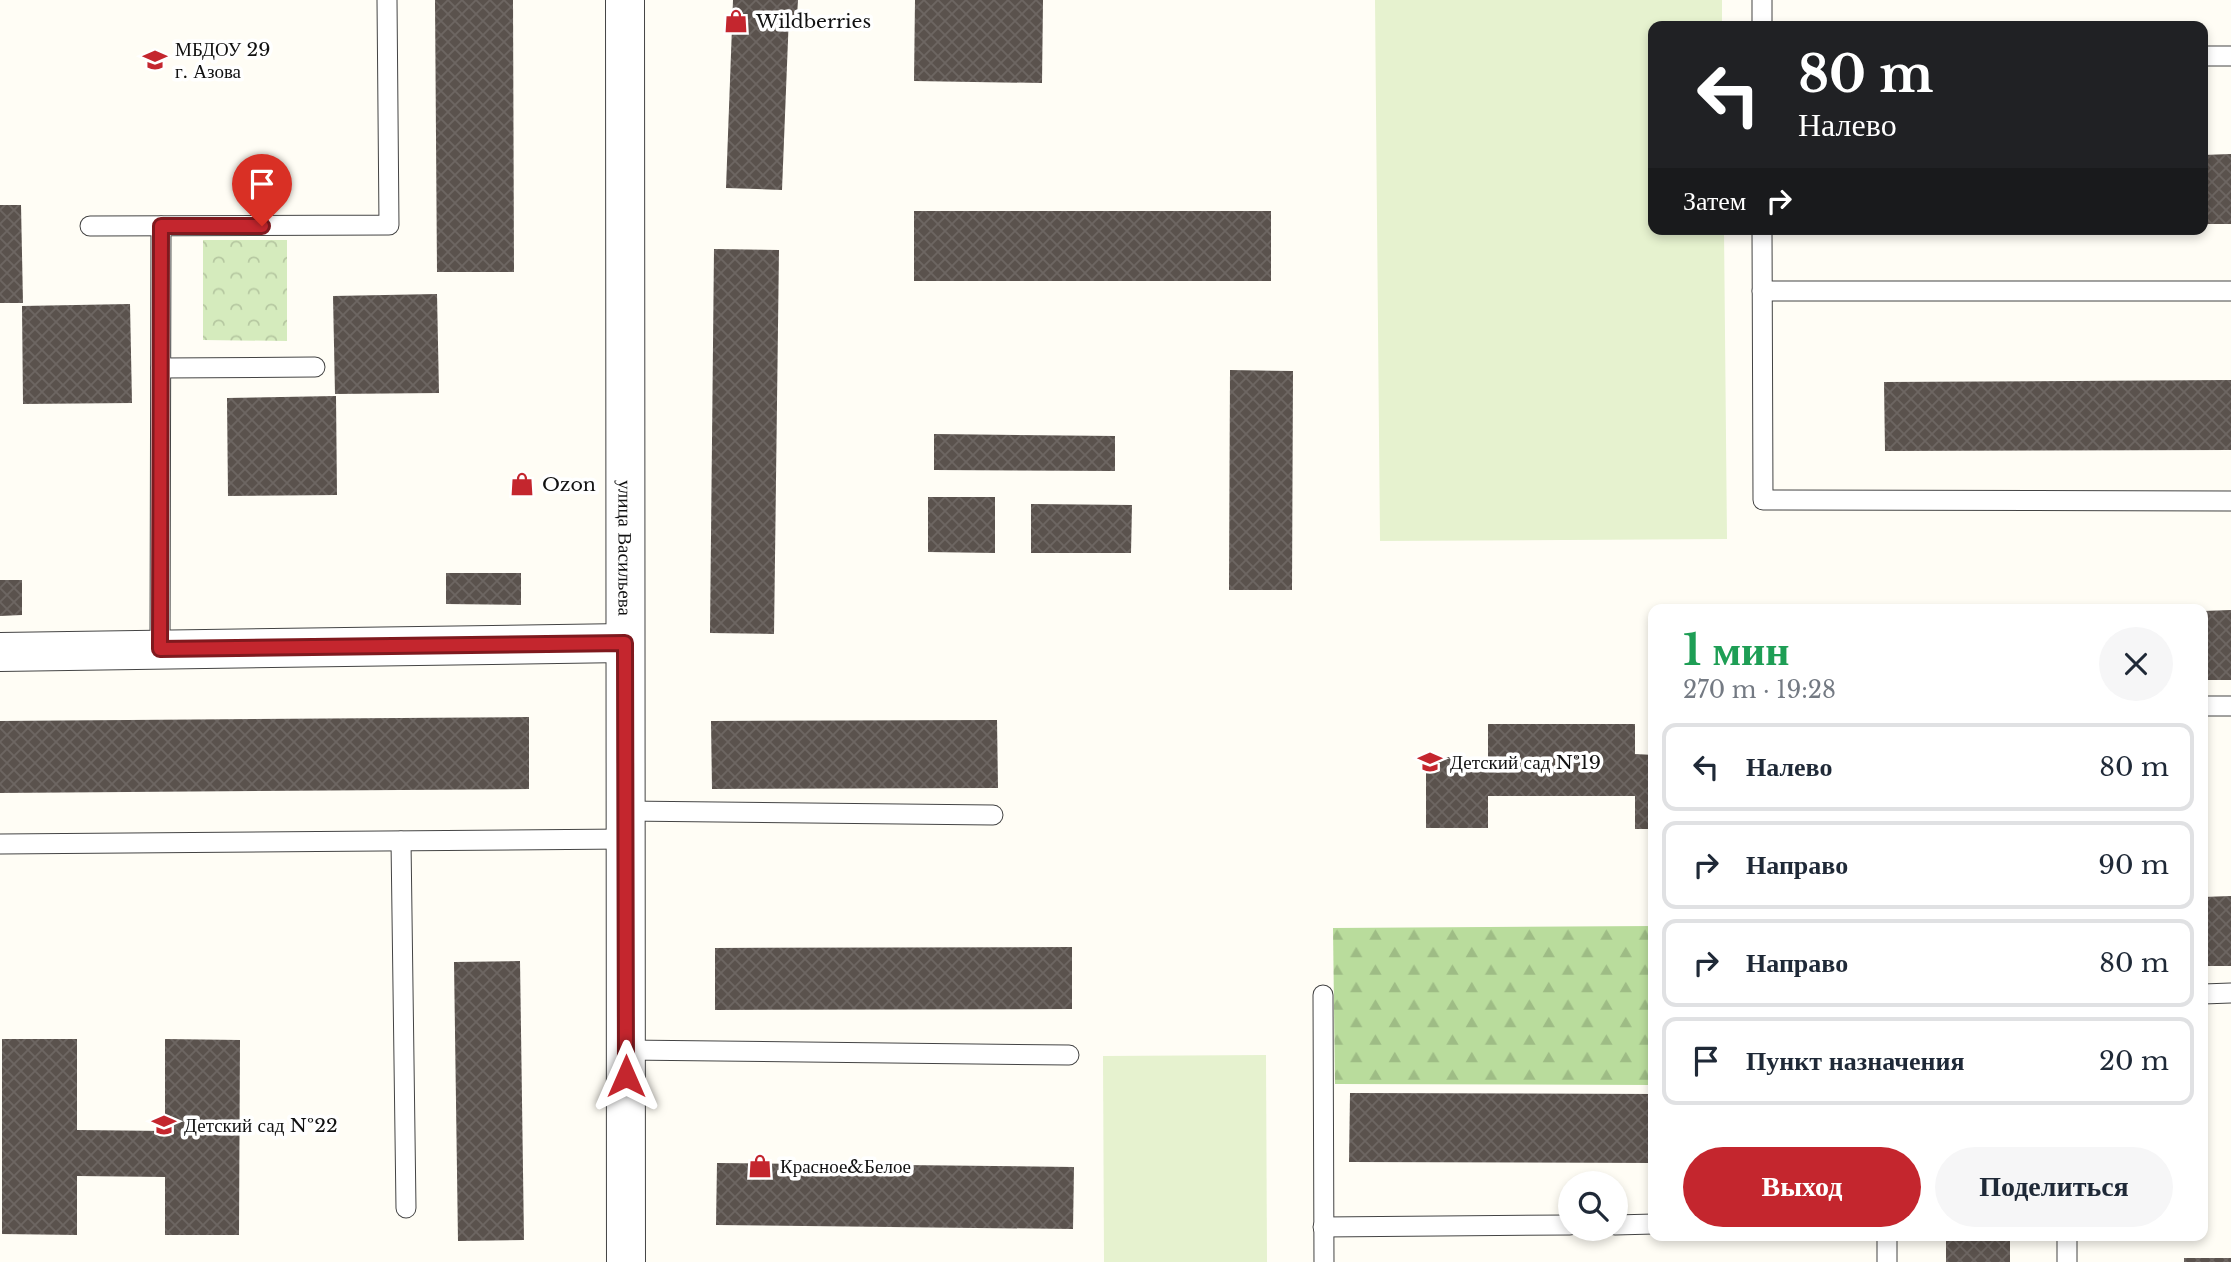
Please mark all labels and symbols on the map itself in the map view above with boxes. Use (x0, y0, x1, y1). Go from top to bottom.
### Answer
shop icon: Wildberries (722, 7, 750, 35)
place label: Wildberries (755, 10, 871, 33)
place label: МБДОУ 29 г. Азова (175, 38, 271, 83)
school or university icon: МБДОУ 29 г. Азова (141, 46, 169, 74)
pin (232, 154, 292, 226)
shop icon: Ozon (508, 470, 536, 498)
place label: Ozon (542, 473, 596, 496)
street label: улица Васильева (613, 480, 636, 617)
school or university icon: Детский сад №19 (1416, 748, 1444, 776)
place label: Детский сад №19 (1450, 751, 1601, 774)
position arrow (589, 1039, 663, 1113)
school or university icon: Детский сад №22 (150, 1111, 178, 1139)
place label: Детский сад №22 (184, 1114, 338, 1137)
shop icon: Красное&Белое (746, 1152, 774, 1180)
place label: Красное&Белое (780, 1155, 911, 1178)

